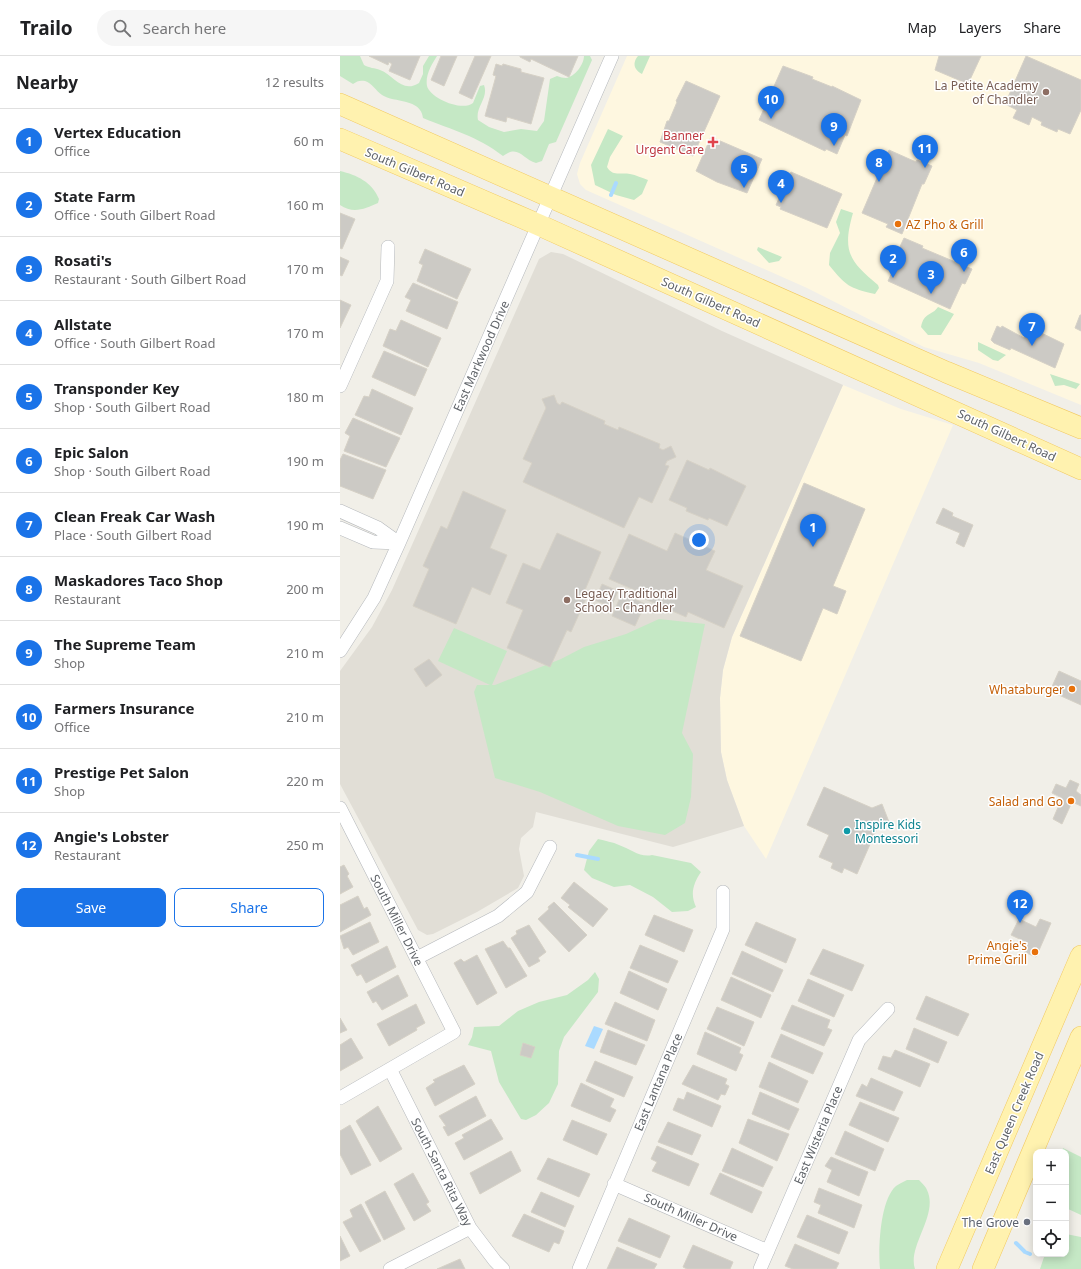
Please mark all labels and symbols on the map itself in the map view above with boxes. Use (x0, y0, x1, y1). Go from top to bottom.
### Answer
place label: La Petite Academy of Chandler (935, 77, 1039, 108)
pin: 10 (758, 86, 784, 119)
marker: La Petite Academy of Chandler (1041, 87, 1051, 97)
pin: 9 (821, 113, 847, 146)
place label: Banner Urgent Care (636, 127, 704, 158)
pin: 11 (912, 135, 938, 168)
marker: Banner Urgent Care (707, 136, 719, 148)
street label: South Gilbert Road (363, 143, 467, 201)
pin: 8 (866, 149, 892, 182)
pin: 5 (731, 155, 757, 188)
pin: 4 (768, 170, 794, 203)
place label: AZ Pho & Grill (906, 216, 984, 233)
marker: AZ Pho & Grill (893, 219, 903, 229)
pin: 6 (951, 239, 977, 272)
pin: 2 (880, 245, 906, 278)
pin: 3 (918, 261, 944, 294)
street label: South Gilbert Road (659, 273, 763, 331)
street label: East Markwood Drive (449, 298, 513, 414)
pin: 7 (1019, 313, 1045, 346)
street label: South Gilbert Road (955, 405, 1059, 465)
pin: 1 (800, 514, 826, 547)
your location (689, 530, 709, 550)
place label: Legacy Traditional School - Chandler (575, 585, 677, 616)
marker: Legacy Traditional School - Chandler (562, 595, 572, 605)
place label: Whataburger (989, 681, 1064, 698)
marker: Whataburger (1067, 684, 1077, 694)
place label: Salad and Go (989, 793, 1063, 810)
marker: Salad and Go (1066, 796, 1076, 806)
place label: Inspire Kids Montessori (855, 816, 921, 847)
marker: Inspire Kids Montessori (842, 826, 852, 836)
street label: South Miller Drive (367, 871, 428, 969)
pin: 12 (1007, 890, 1033, 923)
place label: Angie's Prime Grill (968, 937, 1027, 968)
marker: Angie's Prime Grill (1030, 947, 1040, 957)
street label: East Lantana Place (630, 1030, 686, 1134)
street label: East Queen Creek Road (980, 1049, 1048, 1177)
street label: East Wisteria Place (790, 1083, 846, 1187)
street label: South Santa Rita Way (407, 1115, 477, 1230)
street label: South Miller Drive (641, 1189, 741, 1245)
place label: The Grove (962, 1214, 1019, 1231)
marker: The Grove (1022, 1217, 1032, 1227)

